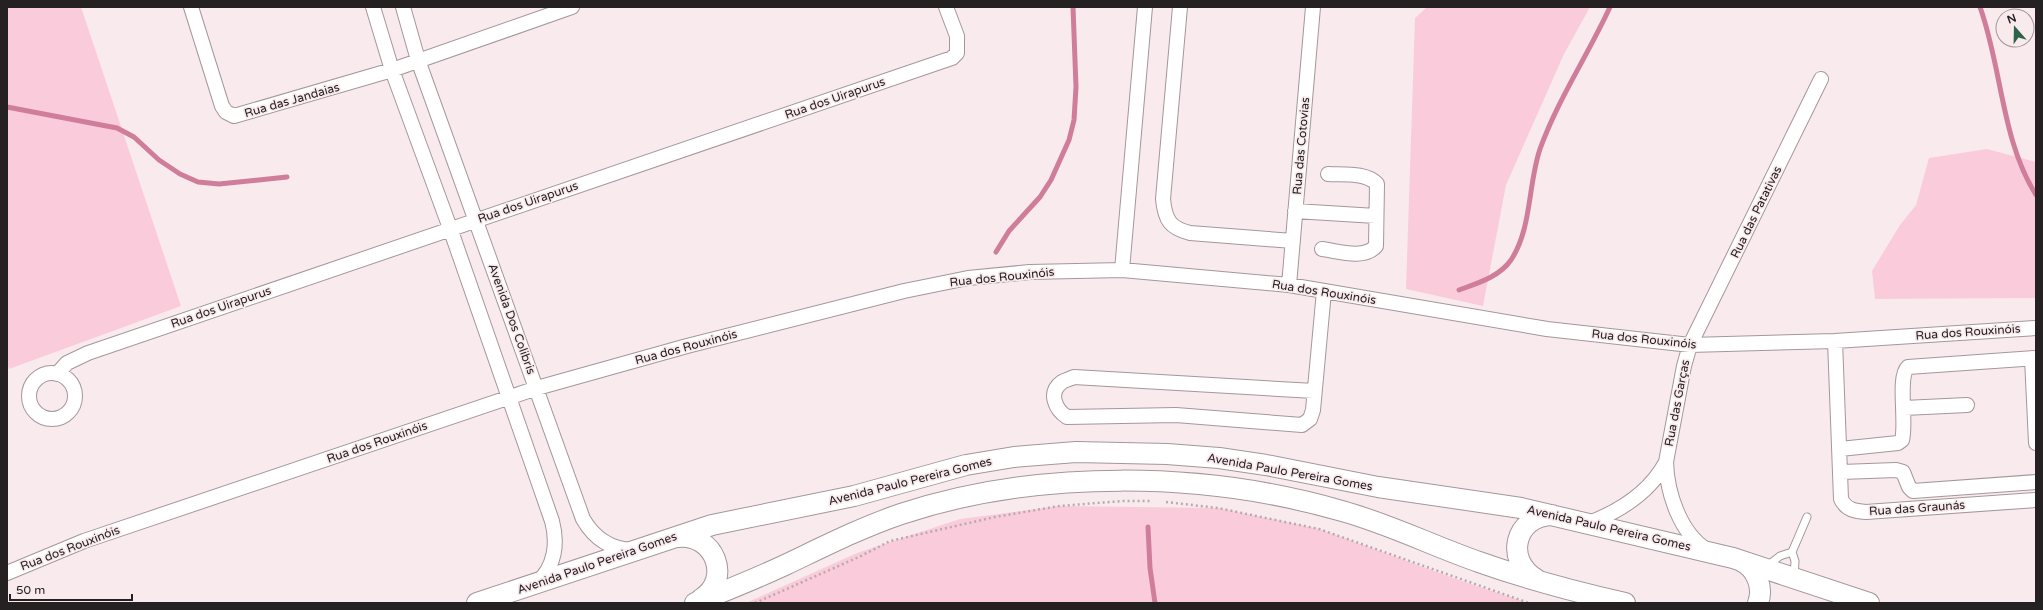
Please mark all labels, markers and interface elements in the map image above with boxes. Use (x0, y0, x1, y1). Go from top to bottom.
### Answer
north arrow (1995, 8, 2035, 48)
text: N (2005, 11, 2018, 27)
street label: Rua dos Uirapurus (783, 74, 887, 122)
street label: Rua das Jandaias (243, 80, 341, 120)
street label: Rua das Cotovias (1290, 96, 1312, 195)
street label: Rua das Patativas (1728, 163, 1784, 260)
street label: Rua dos Uirapurus (476, 178, 580, 226)
street label: Avenida Dos Colibris (485, 262, 539, 376)
street label: Rua dos Rouxinóis (949, 265, 1055, 289)
street label: Rua dos Rouxinóis (1271, 277, 1377, 307)
street label: Rua dos Uirapurus (169, 283, 273, 331)
street label: Rua dos Rouxinóis (1915, 321, 2021, 343)
street label: Rua dos Rouxinóis (633, 327, 739, 367)
street label: Rua dos Rouxinóis (1591, 327, 1697, 351)
street label: Rua das Garças (1662, 358, 1692, 448)
street label: Rua dos Rouxinóis (325, 418, 429, 466)
street label: Avenida Paulo Pereira Gomes (1206, 451, 1374, 494)
street label: Avenida Paulo Pereira Gomes (827, 454, 993, 508)
street label: Rua das Graunás (1868, 498, 1966, 518)
street label: Avenida Paulo Pereira Gomes (1526, 502, 1693, 554)
street label: Rua dos Rouxinóis (18, 523, 122, 573)
street label: Avenida Paulo Pereira Gomes (515, 529, 679, 597)
scale bar (10, 576, 132, 602)
text: 50 m (16, 583, 45, 597)

